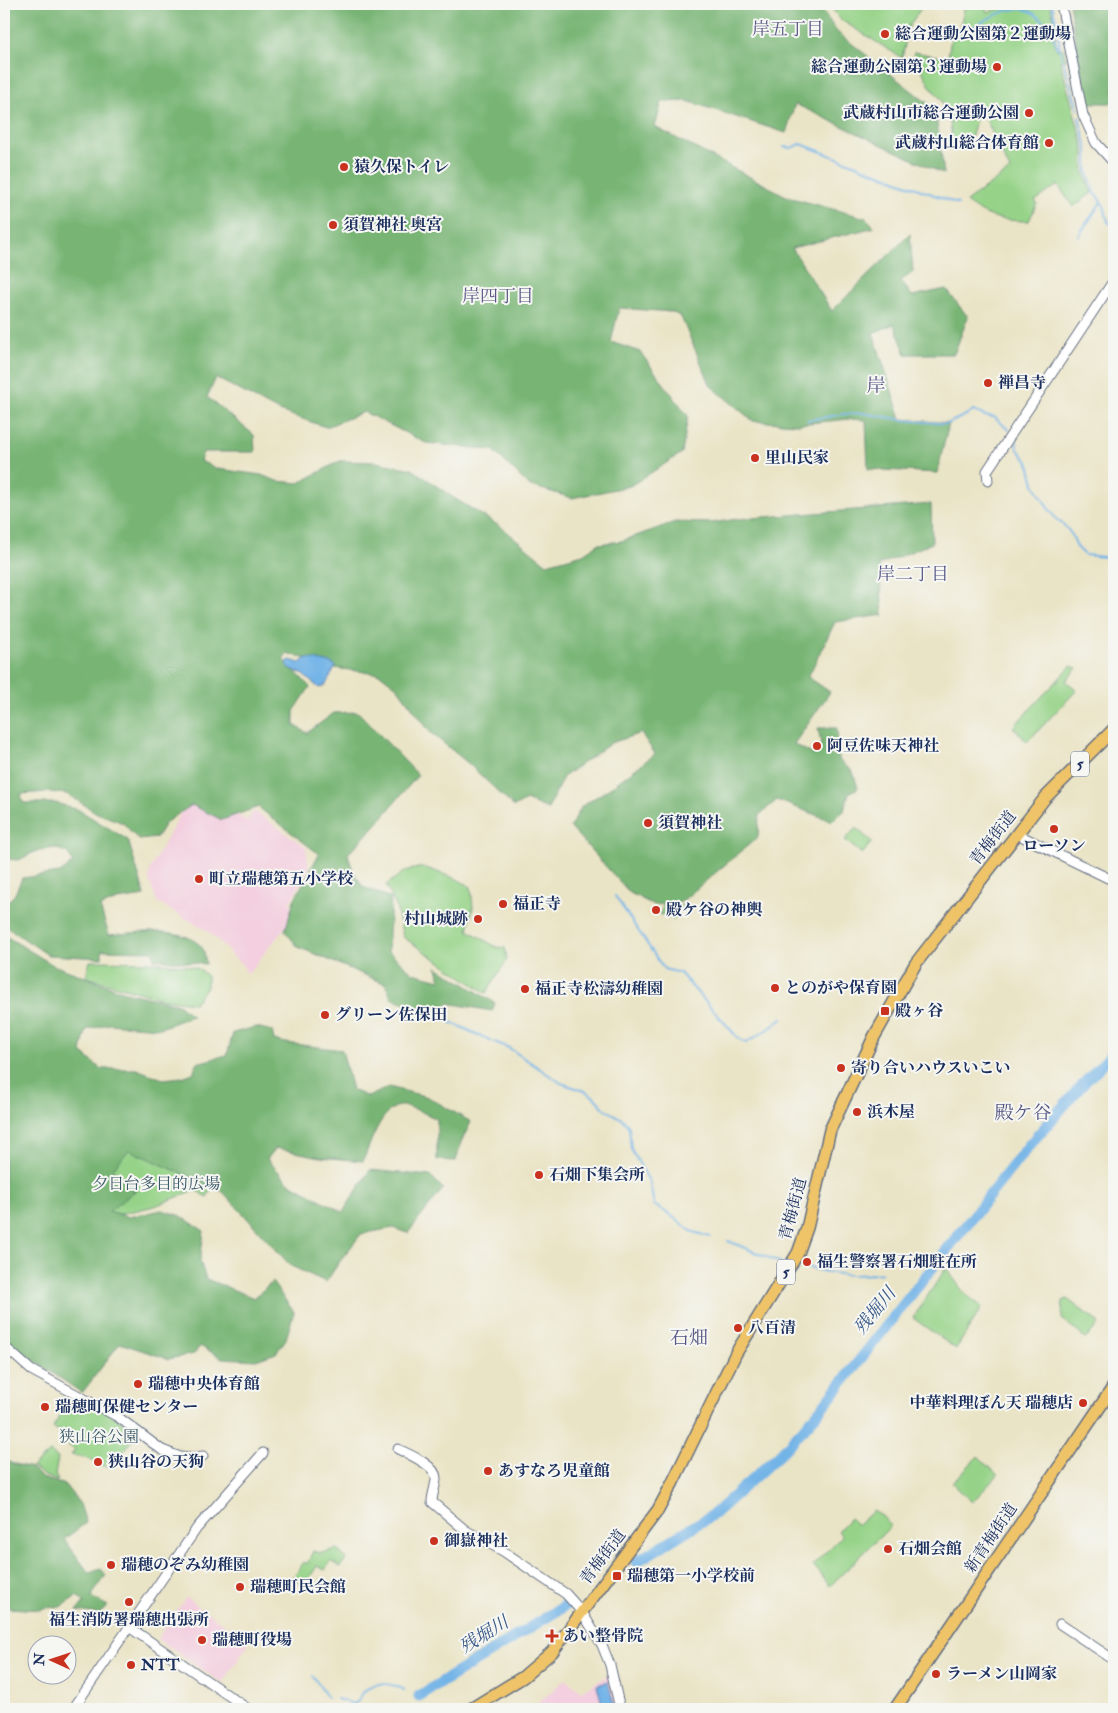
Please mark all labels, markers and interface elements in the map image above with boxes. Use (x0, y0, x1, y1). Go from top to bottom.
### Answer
district label: 岸五丁目 (752, 18, 824, 41)
place label: 総合運動公園第２運動場 (895, 24, 1071, 44)
marker: 総合運動公園第２運動場 (879, 28, 891, 40)
place label: 総合運動公園第３運動場 (811, 57, 987, 77)
marker: 総合運動公園第３運動場 (991, 61, 1003, 73)
place label: 武蔵村山市総合運動公園 (843, 103, 1019, 123)
marker: 武蔵村山市総合運動公園 (1023, 107, 1035, 119)
place label: 武蔵村山総合体育館 (895, 133, 1039, 153)
marker: 武蔵村山総合体育館 (1043, 137, 1055, 149)
place label: 猿久保トイレ (354, 157, 449, 177)
marker: 猿久保トイレ (338, 161, 350, 173)
place label: 須賀神社 奥宮 (343, 215, 442, 235)
marker: 須賀神社 奥宮 (327, 219, 339, 231)
district label: 岸四丁目 (462, 285, 534, 308)
place label: 禅昌寺 (997, 373, 1046, 393)
district label: 岸 (866, 374, 886, 398)
marker: 禅昌寺 (982, 377, 994, 389)
place label: 里山民家 (765, 448, 829, 468)
marker: 里山民家 (749, 452, 761, 464)
district label: 岸二丁目 (877, 563, 949, 586)
place label: 阿豆佐味天神社 (827, 736, 939, 756)
marker: 阿豆佐味天神社 (811, 740, 823, 752)
road number: 5 (1071, 752, 1089, 776)
street label: 青梅街道 (965, 807, 1021, 869)
place label: 須賀神社 (658, 813, 722, 833)
marker: 須賀神社 (642, 817, 654, 829)
marker: ローソン (1048, 823, 1060, 835)
place label: ローソン (1022, 836, 1086, 856)
place label: 町立瑞穂第五小学校 (209, 869, 354, 889)
marker: 町立瑞穂第五小学校 (193, 873, 205, 885)
place label: 福正寺 (512, 894, 561, 914)
marker: 福正寺 (497, 898, 509, 910)
place label: 殿ケ谷の神輿 (666, 900, 763, 920)
marker: 殿ケ谷の神輿 (650, 904, 662, 916)
place label: 村山城跡 (404, 909, 468, 929)
marker: 村山城跡 (472, 913, 484, 925)
place label: とのがや保育園 (785, 978, 897, 998)
place label: 福正寺松濤幼稚園 (534, 979, 663, 999)
marker: とのがや保育園 (769, 982, 781, 994)
marker: 福正寺松濤幼稚園 (519, 983, 531, 995)
place label: 殿ヶ谷 (895, 1001, 943, 1021)
place label: グリーン佐保田 (335, 1005, 447, 1025)
marker: 殿ヶ谷 (879, 1005, 891, 1017)
marker: グリーン佐保田 (319, 1009, 331, 1021)
place label: 寄り合いハウスいこい (851, 1058, 1011, 1078)
marker: 寄り合いハウスいこい (835, 1062, 847, 1074)
district label: 殿ケ谷 (994, 1101, 1052, 1125)
place label: 浜木屋 (867, 1102, 915, 1122)
marker: 浜木屋 (851, 1106, 863, 1118)
place label: 石畑下集会所 (549, 1165, 645, 1185)
marker: 石畑下集会所 (533, 1169, 545, 1181)
park label: 夕日台多目的広場 (92, 1174, 220, 1194)
street label: 青梅街道 (775, 1175, 811, 1243)
place label: 福生警察署石畑駐在所 (816, 1252, 977, 1272)
marker: 福生警察署石畑駐在所 (801, 1256, 813, 1268)
road number: 5 (777, 1260, 795, 1284)
water label: 残堀川 (849, 1281, 902, 1339)
place label: 八百清 (748, 1318, 796, 1338)
marker: 八百清 (732, 1322, 744, 1334)
district label: 石畑 (670, 1326, 708, 1350)
place label: 瑞穂中央体育館 (148, 1374, 260, 1394)
marker: 瑞穂中央体育館 (132, 1378, 144, 1390)
place label: 中華料理ぼん天 瑞穂店 (910, 1393, 1073, 1413)
place label: 瑞穂町保健センター (55, 1397, 198, 1417)
marker: 中華料理ぼん天 瑞穂店 (1077, 1397, 1089, 1409)
marker: 瑞穂町保健センター (39, 1401, 51, 1413)
park label: 狭山谷公園 (59, 1427, 139, 1447)
place label: 狭山谷の天狗 (108, 1452, 204, 1472)
marker: 狭山谷の天狗 (92, 1456, 104, 1468)
place label: あすなろ児童館 (498, 1461, 610, 1481)
marker: あすなろ児童館 (482, 1465, 494, 1477)
street label: 新青梅街道 (960, 1499, 1022, 1577)
street label: 青梅街道 (576, 1525, 630, 1589)
place label: 御嶽神社 (444, 1531, 508, 1551)
marker: 御嶽神社 (428, 1535, 440, 1547)
place label: 石畑会館 (898, 1539, 962, 1559)
marker: 石畑会館 (882, 1543, 894, 1555)
place label: 瑞穂のぞみ幼稚園 (121, 1555, 249, 1575)
marker: 瑞穂のぞみ幼稚園 (105, 1559, 117, 1571)
place label: 瑞穂第一小学校前 (627, 1566, 755, 1586)
marker: 瑞穂第一小学校前 (611, 1570, 623, 1582)
place label: 瑞穂町民会館 (250, 1577, 346, 1597)
marker: 瑞穂町民会館 (234, 1581, 246, 1593)
marker: 福生消防署瑞穂出張所 (123, 1596, 135, 1608)
place label: 福生消防署瑞穂出張所 (48, 1610, 209, 1630)
water label: 残堀川 (455, 1610, 515, 1659)
place label: あい整骨院 (563, 1626, 643, 1646)
marker: あい整骨院 (545, 1629, 559, 1643)
place label: 瑞穂町役場 (212, 1630, 292, 1650)
marker: 瑞穂町役場 (196, 1634, 208, 1646)
north arrow (28, 1636, 78, 1686)
text: N (31, 1652, 48, 1667)
place label: NTT (140, 1655, 181, 1675)
marker: NTT (125, 1659, 137, 1671)
place label: ラーメン山岡家 (946, 1664, 1057, 1684)
marker: ラーメン山岡家 (930, 1668, 942, 1680)

